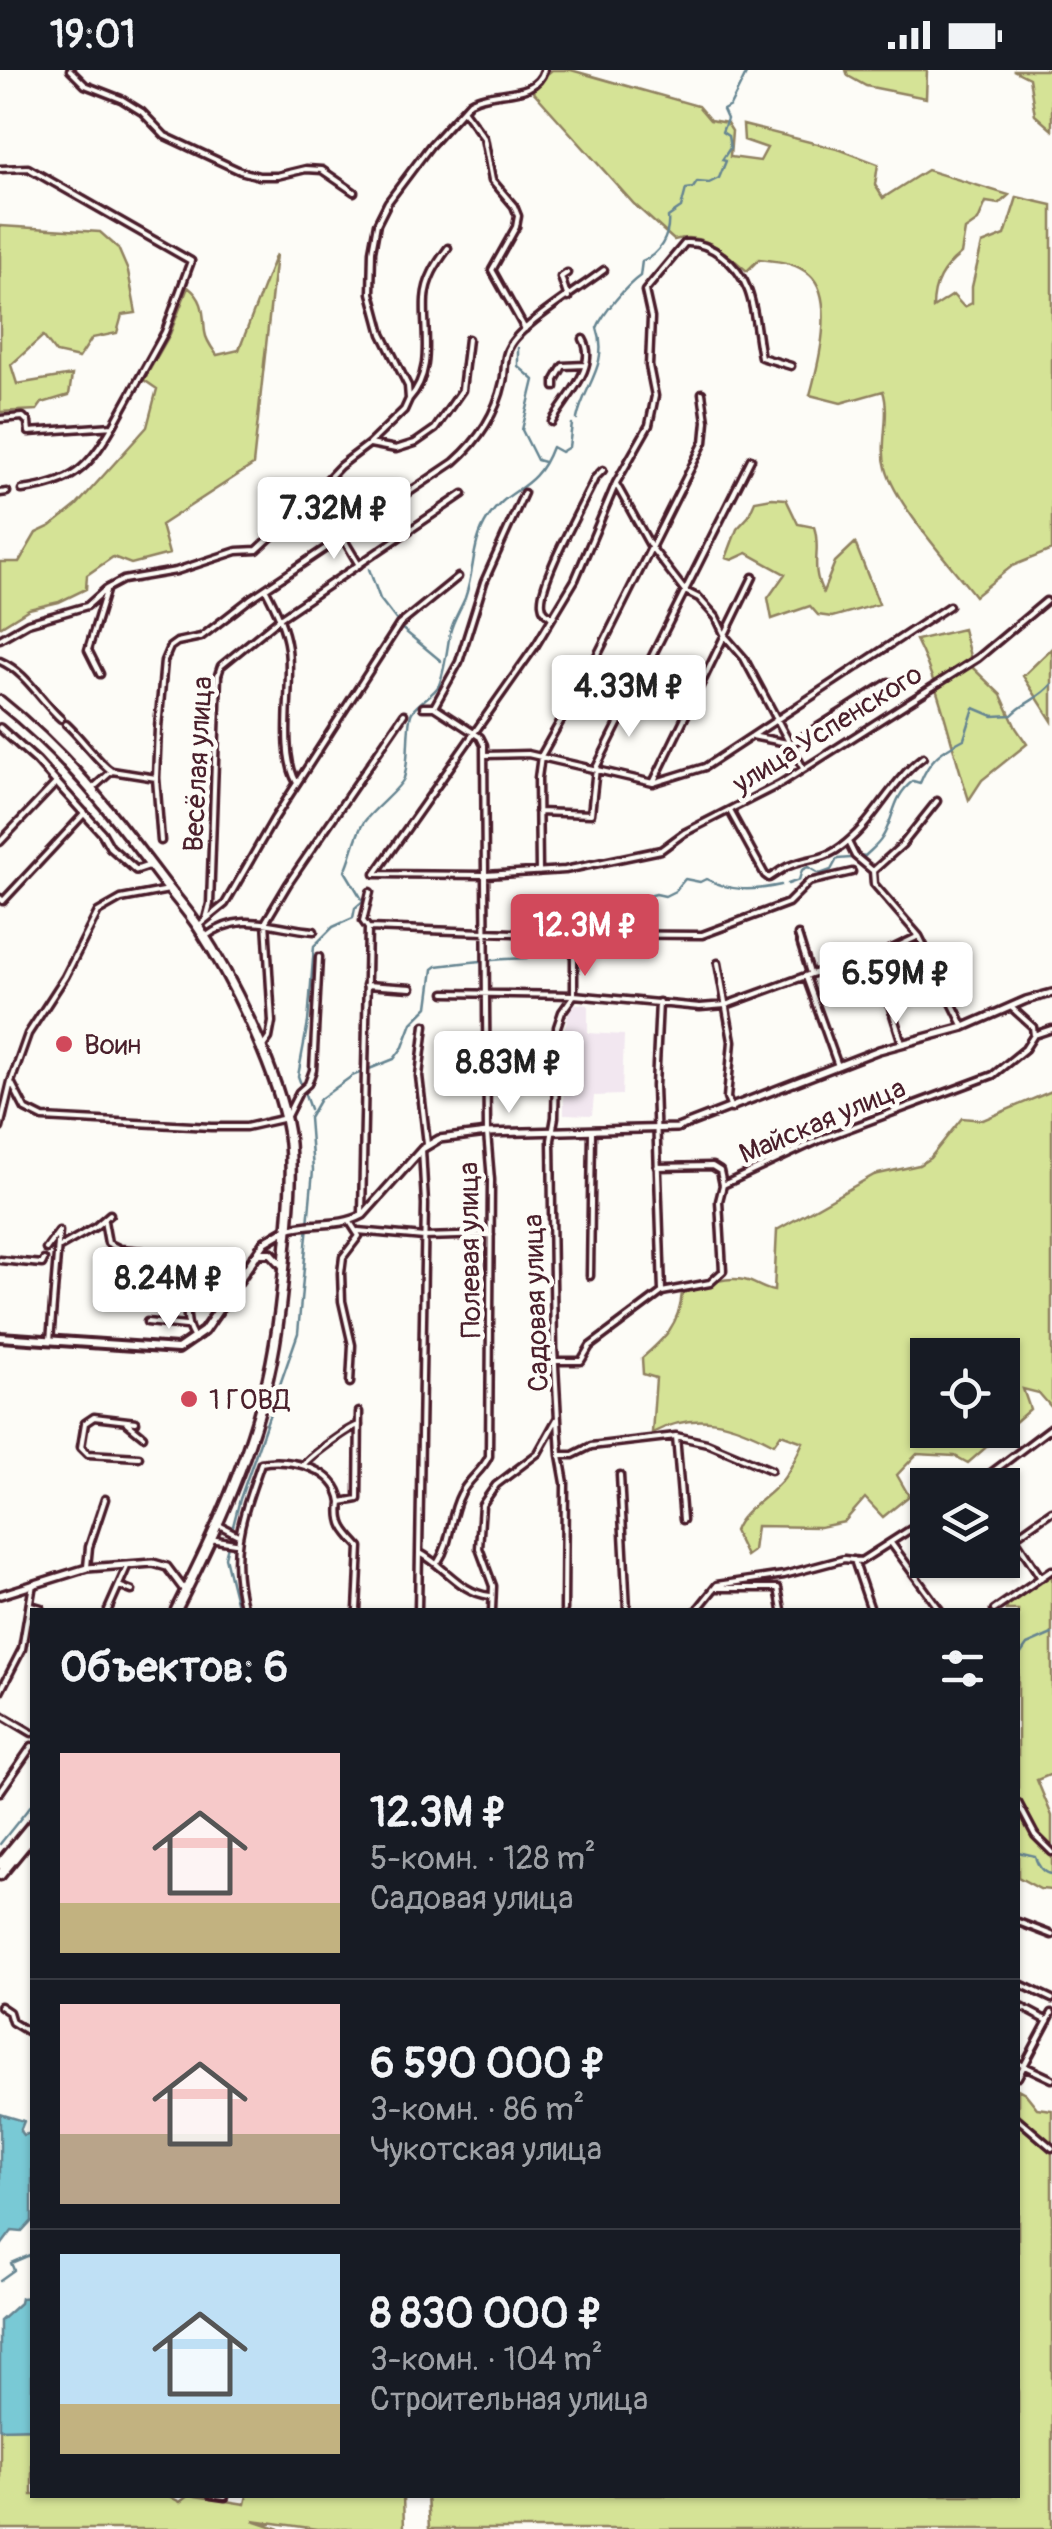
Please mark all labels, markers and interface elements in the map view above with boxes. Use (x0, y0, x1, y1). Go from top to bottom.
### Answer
text: 19:01 (50, 11, 135, 59)
pin: 7.32M ₽ (242, 477, 426, 562)
text: 7.32M ₽ (280, 489, 388, 529)
pin: 4.33M ₽ (537, 655, 721, 740)
street label: улица Успенского (726, 657, 929, 802)
text: 4.33M ₽ (574, 667, 684, 707)
street label: Весёлая улица (176, 675, 221, 853)
pin: 12.3M ₽ (493, 894, 677, 979)
text: 12.3M ₽ (533, 906, 637, 946)
pin: 6.59M ₽ (804, 942, 988, 1027)
text: 6.59M ₽ (842, 954, 950, 994)
place label: Воин (84, 1028, 141, 1063)
pin: 8.83M ₽ (417, 1031, 601, 1116)
marker: Воин (53, 1033, 75, 1055)
text: 8.83M ₽ (456, 1043, 562, 1083)
street label: Майская улица (734, 1071, 911, 1172)
street label: Полевая улица (451, 1162, 490, 1338)
street label: Садовая улица (516, 1213, 557, 1392)
pin: 8.24M ₽ (77, 1247, 261, 1332)
text: 8.24M ₽ (115, 1259, 223, 1299)
map controls (910, 1338, 1020, 1578)
button: locate (910, 1338, 1020, 1448)
place label: 1 ГОВД (209, 1383, 291, 1418)
marker: 1 ГОВД (178, 1388, 200, 1410)
button: layers (910, 1468, 1020, 1578)
icon: filters (935, 1641, 990, 1696)
text: Объектов: 6 (60, 1642, 288, 1694)
text: 12.3M ₽ (370, 1787, 507, 1839)
icon: home (140, 1793, 260, 1913)
text: 5-комн. · 128 m² (370, 1839, 596, 1879)
text: Садовая улица (370, 1879, 573, 1919)
text: 6 590 000 ₽ (370, 2038, 606, 2090)
icon: home (140, 2044, 260, 2164)
text: 3-комн. · 86 m² (370, 2090, 585, 2130)
text: Чукотская улица (370, 2130, 602, 2170)
text: 8 830 000 ₽ (370, 2288, 603, 2340)
icon: home (140, 2294, 260, 2414)
text: 3-комн. · 104 m² (370, 2340, 603, 2380)
text: Строительная улица (370, 2380, 648, 2420)

